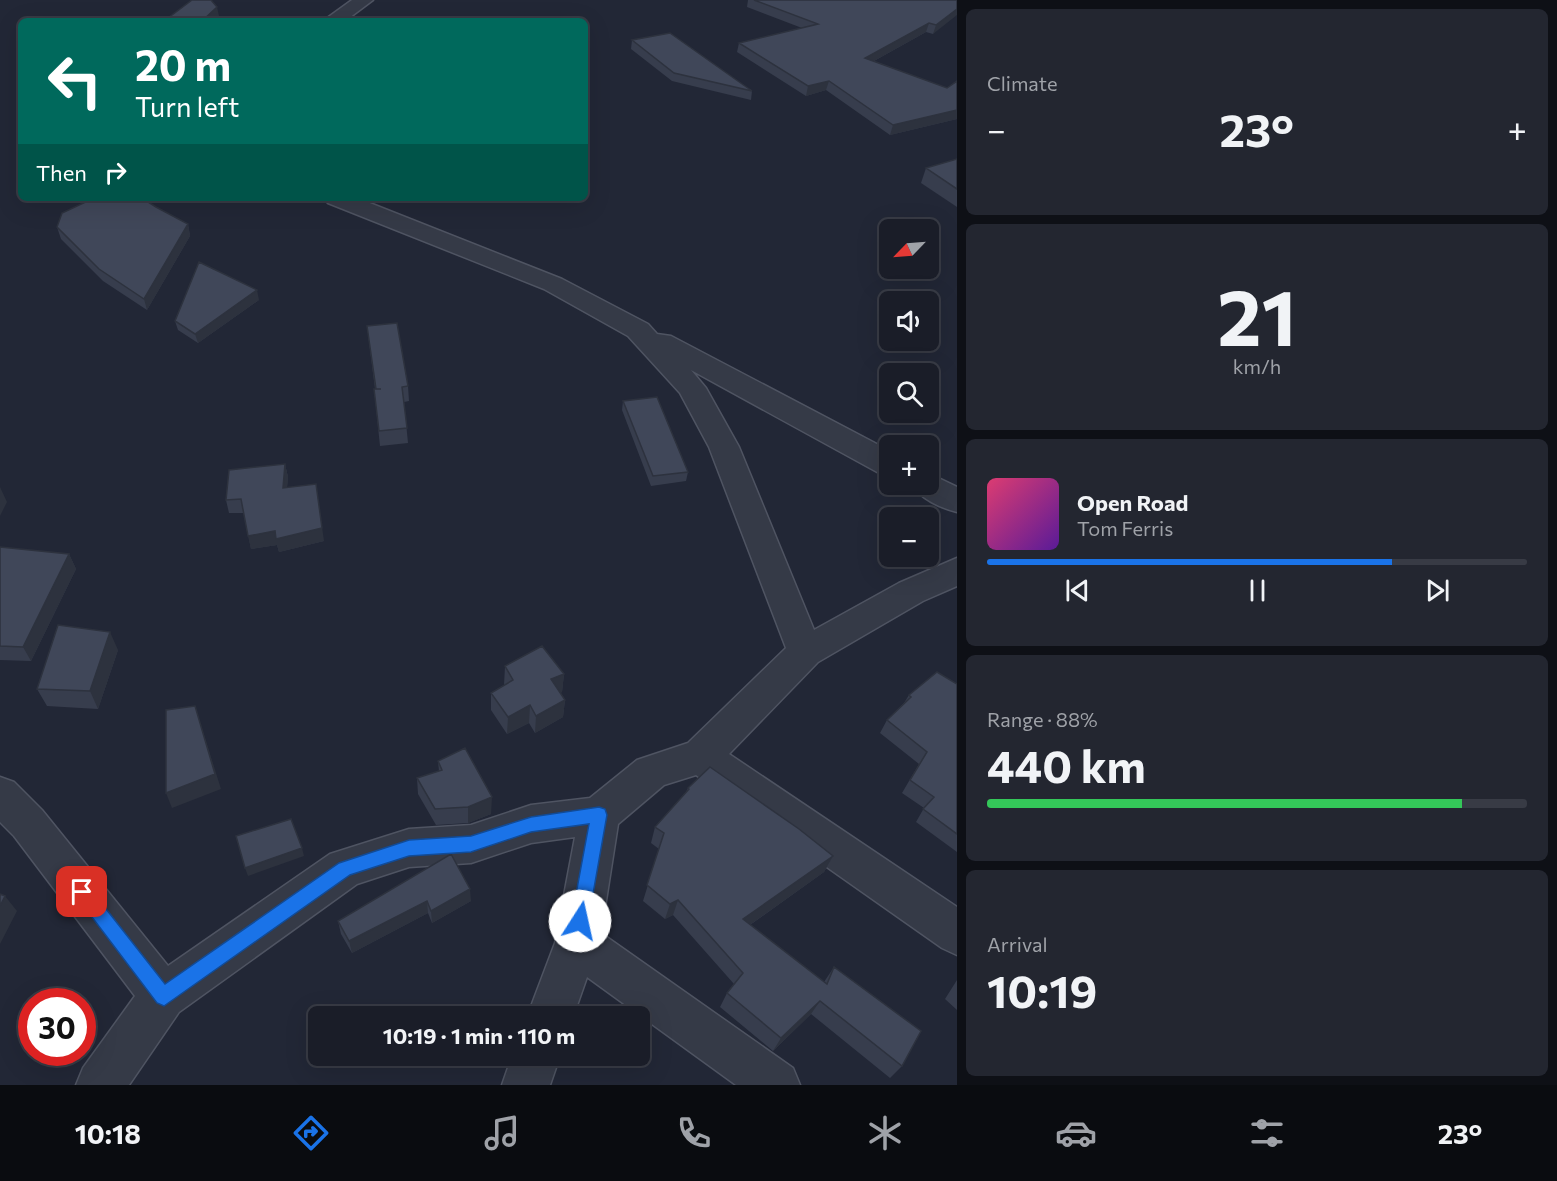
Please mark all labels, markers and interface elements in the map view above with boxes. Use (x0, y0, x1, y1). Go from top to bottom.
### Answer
text: 20 m (135, 38, 231, 90)
icon: left (36, 42, 114, 120)
text: Climate (987, 71, 1057, 95)
text: Turn left (135, 90, 239, 123)
text: 23° (1220, 101, 1294, 156)
text: − (987, 108, 1006, 149)
text: + (1508, 108, 1527, 149)
icon: right (99, 156, 132, 189)
text: Then (36, 159, 87, 186)
north arrow (879, 219, 939, 279)
map controls (879, 219, 939, 567)
text: 21 (1217, 267, 1297, 362)
button: sound (879, 291, 939, 351)
text: km/h (1233, 354, 1281, 378)
button: search (879, 363, 939, 423)
button: + (879, 435, 939, 495)
text: Open Road (1077, 489, 1188, 516)
button: − (879, 507, 939, 567)
text: Tom Ferris (1077, 516, 1173, 540)
icon: previous (1061, 574, 1094, 607)
icon: pause (1241, 574, 1274, 607)
icon: next (1421, 574, 1454, 607)
text: Range · 88% (987, 707, 1098, 731)
text: 440 km (987, 737, 1146, 792)
pin (56, 866, 107, 917)
icon: arrive (65, 875, 98, 908)
position arrow (548, 889, 612, 953)
text: Arrival (987, 932, 1048, 956)
text: 10:19 (987, 962, 1097, 1017)
speed limit sign: 30 (18, 988, 96, 1066)
text: 10:19 · 1 min · 110 m (383, 1022, 575, 1049)
icon: directions (290, 1112, 332, 1154)
icon: music (481, 1112, 523, 1154)
icon: phone (673, 1112, 715, 1154)
icon: climate (864, 1112, 906, 1154)
icon: car (1055, 1112, 1097, 1154)
icon: filters (1246, 1112, 1288, 1154)
text: 10:18 (75, 1117, 141, 1150)
text: 23° (1438, 1117, 1482, 1150)

